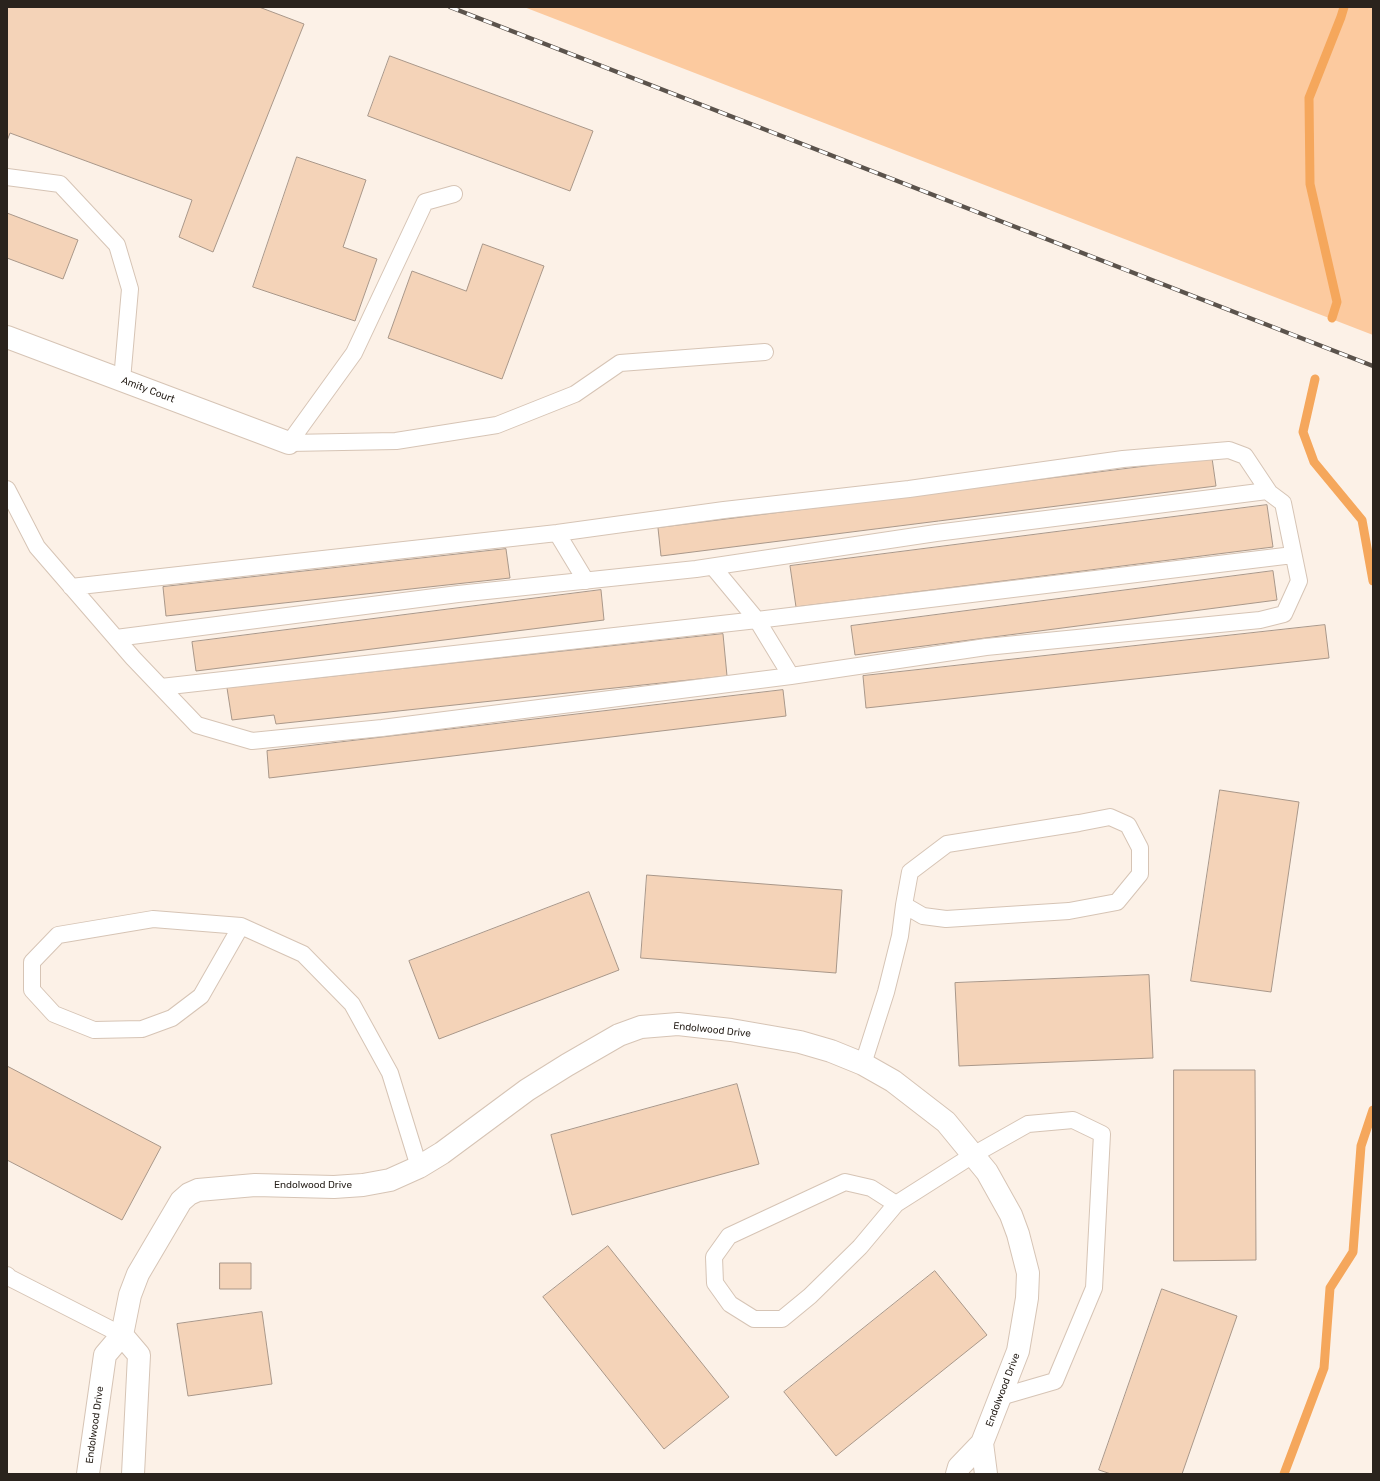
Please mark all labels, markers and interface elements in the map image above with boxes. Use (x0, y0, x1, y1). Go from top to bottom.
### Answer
street label: Amity Court (120, 374, 176, 406)
street label: Endolwood Drive (673, 1020, 751, 1040)
street label: Endolwood Drive (274, 1179, 352, 1191)
street label: Endolwood Drive (983, 1351, 1023, 1429)
street label: Endolwood Drive (84, 1386, 106, 1464)

